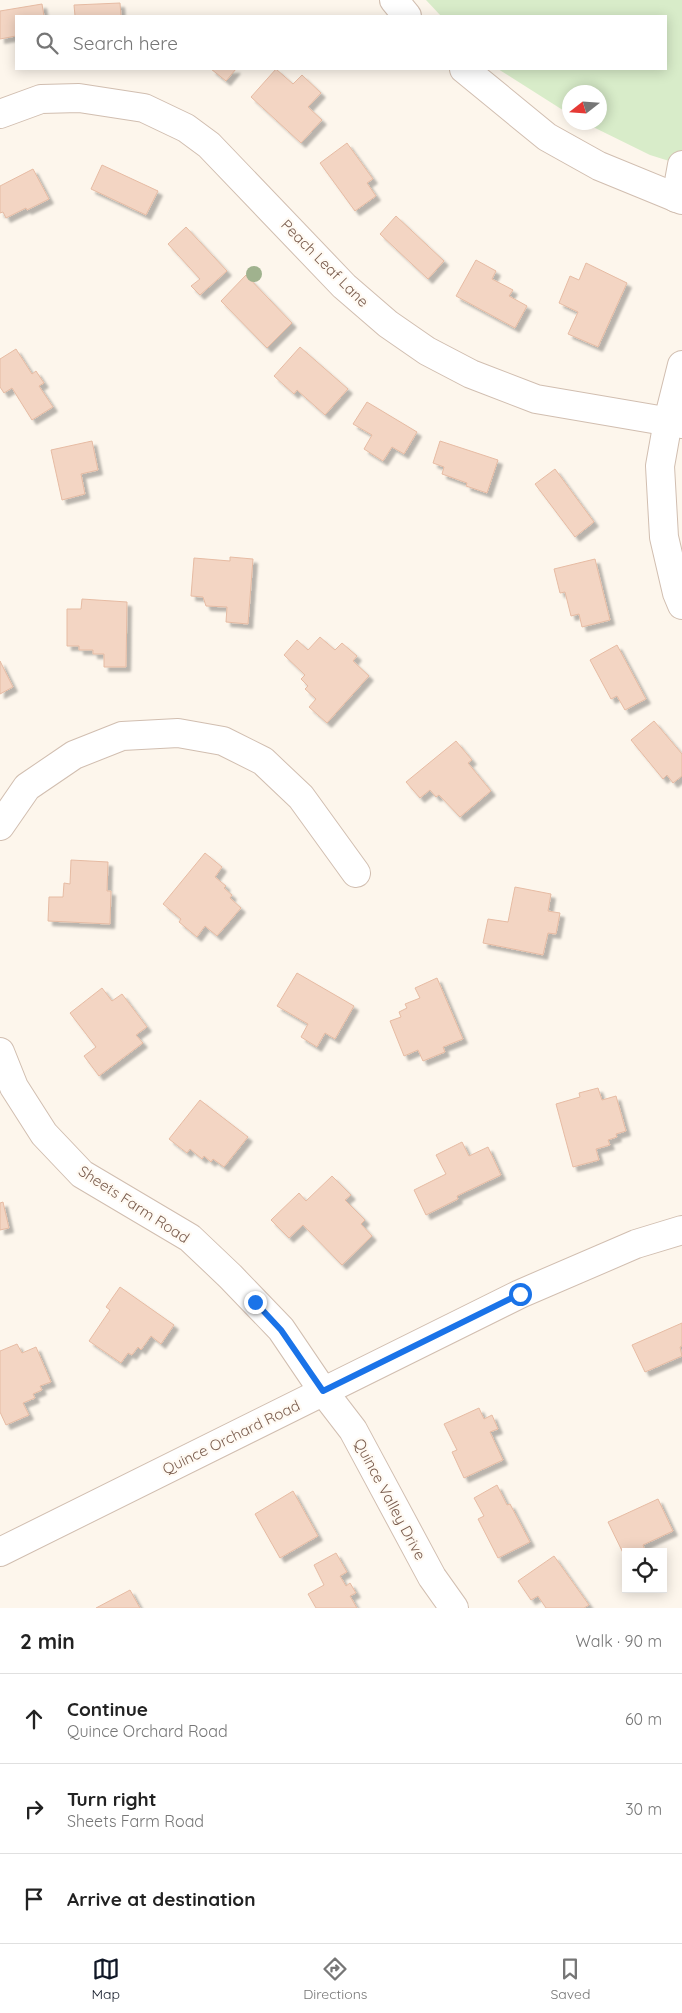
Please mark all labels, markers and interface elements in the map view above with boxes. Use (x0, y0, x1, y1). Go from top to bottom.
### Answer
search box (15, 15, 667, 70)
icon: search (33, 29, 61, 57)
text: Search here (73, 31, 178, 55)
north arrow (562, 85, 607, 130)
street label: Peach Leaf Lane (277, 215, 373, 311)
street label: Sheets Farm Road (75, 1161, 193, 1247)
route start (509, 1283, 532, 1306)
route end (244, 1291, 267, 1314)
street label: Quince Orchard Road (159, 1395, 303, 1479)
street label: Quince Valley Drive (350, 1435, 430, 1563)
map controls (622, 1548, 667, 1593)
button: locate (622, 1548, 667, 1593)
text: 2 min (20, 1628, 75, 1654)
text: Walk · 90 m (575, 1631, 662, 1651)
text: Continue (67, 1697, 148, 1721)
icon: ahead (20, 1705, 48, 1733)
text: 60 m (625, 1709, 662, 1729)
text: Quince Orchard Road (67, 1721, 228, 1741)
text: Turn right (67, 1787, 156, 1811)
icon: right (20, 1795, 48, 1823)
text: 30 m (625, 1799, 662, 1819)
text: Sheets Farm Road (67, 1811, 204, 1831)
icon: arrive (20, 1885, 48, 1913)
text: Arrive at destination (67, 1887, 256, 1911)
tab: Map (92, 1955, 120, 2003)
tab: Directions (303, 1955, 367, 2003)
tab: Saved (550, 1955, 590, 2003)

